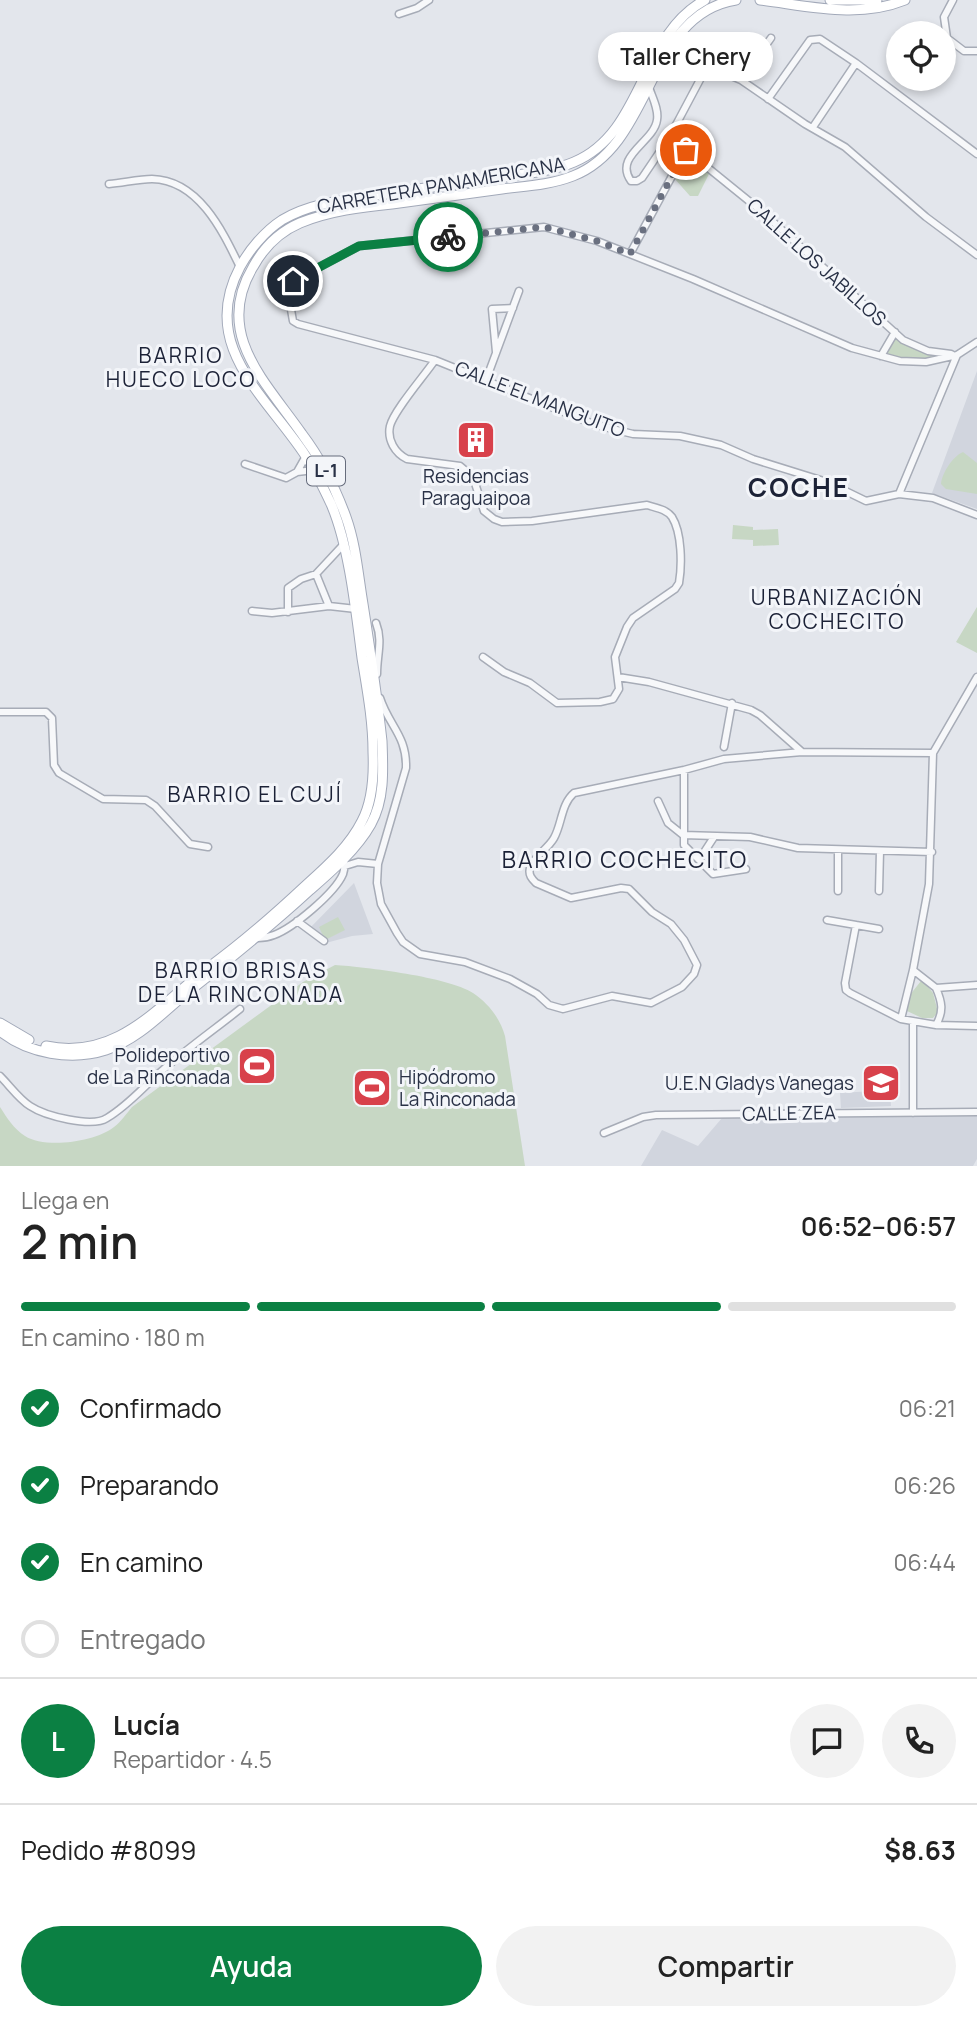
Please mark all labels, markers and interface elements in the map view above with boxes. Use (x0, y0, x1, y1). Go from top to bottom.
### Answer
map controls (886, 21, 956, 91)
button: locate (886, 21, 956, 91)
callout: Taller Chery (598, 31, 774, 80)
text: Taller Chery (620, 40, 751, 72)
pin (656, 120, 716, 180)
icon: bag (667, 131, 705, 169)
street label: CARRETERA PANAMERICANA (315, 150, 567, 220)
street label: CALLE LOS JABILLOS (742, 192, 892, 332)
courier (413, 202, 483, 272)
icon: bike (429, 218, 467, 256)
pin (263, 251, 323, 311)
icon: home (274, 262, 312, 300)
district label: BARRIO HUECO LOCO (106, 341, 256, 393)
street label: CALLE EL MANGUITO (451, 355, 629, 443)
building icon: Residencias Paraguaipoa (455, 419, 497, 461)
road number: L-1 (307, 457, 345, 486)
place label: Residencias Paraguaipoa (421, 463, 531, 511)
district label: COCHE (748, 469, 850, 505)
district label: URBANIZACIÓN COCHECITO (751, 583, 923, 635)
district label: BARRIO EL CUJÍ (167, 780, 343, 808)
district label: BARRIO COCHECITO (502, 843, 748, 875)
district label: BARRIO BRISAS DE LA RINCONADA (138, 956, 344, 1008)
place label: Polideportivo de La Rinconada (87, 1042, 230, 1090)
sports icon: Polideportivo de La Rinconada (236, 1045, 278, 1087)
school or university icon: U.E.N Gladys Vanegas (860, 1062, 902, 1104)
place label: Hipódromo La Rinconada (399, 1064, 516, 1112)
sports icon: Hipódromo La Rinconada (351, 1067, 393, 1109)
place label: U.E.N Gladys Vanegas (665, 1070, 854, 1096)
street label: CALLE ZEA (742, 1099, 836, 1127)
text: Llega en (21, 1184, 109, 1216)
text: 06:52–06:57 (801, 1208, 956, 1244)
text: 2 min (21, 1210, 138, 1273)
text: En camino · 180 m (21, 1321, 205, 1353)
icon: check (21, 1389, 59, 1427)
text: Confirmado (80, 1390, 222, 1426)
text: 06:21 (899, 1392, 956, 1424)
icon: check (21, 1466, 59, 1504)
text: Preparando (80, 1467, 219, 1503)
text: 06:26 (893, 1469, 956, 1501)
icon: check (21, 1543, 59, 1581)
text: En camino (80, 1544, 203, 1580)
text: 06:44 (893, 1546, 956, 1578)
text: Entregado (80, 1621, 206, 1657)
button: chat (790, 1704, 864, 1778)
button: phone (882, 1704, 956, 1778)
text: Lucía (113, 1707, 180, 1743)
text: L (51, 1723, 65, 1759)
text: Repartidor · 4.5 (113, 1743, 272, 1775)
text: Pedido #8099 (21, 1832, 196, 1868)
text: $8.63 (885, 1832, 956, 1868)
button: Ayuda (21, 1926, 482, 2006)
button: Compartir (496, 1926, 956, 2006)

